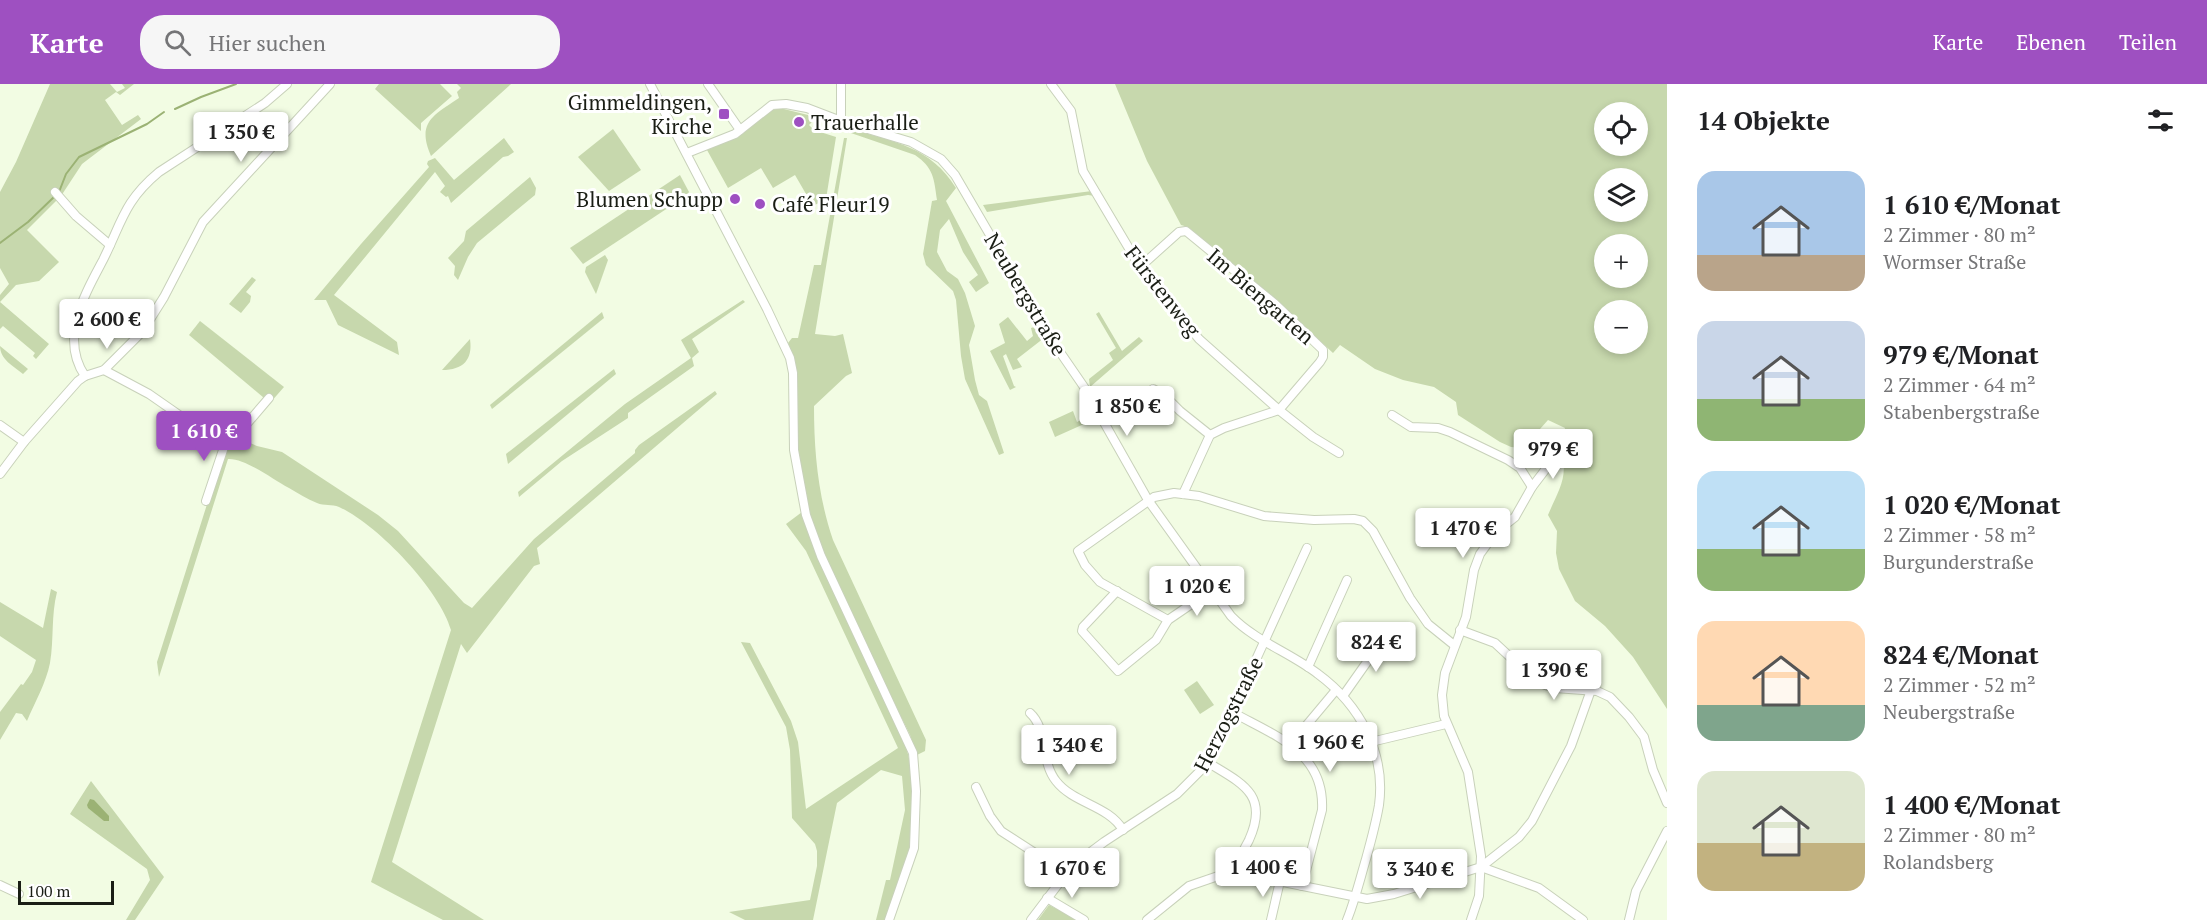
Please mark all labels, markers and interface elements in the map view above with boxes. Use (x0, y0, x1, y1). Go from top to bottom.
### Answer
search box (140, 15, 560, 69)
text: Karte (30, 24, 104, 61)
icon: search (161, 26, 194, 59)
text: Hier suchen (209, 28, 326, 57)
text: Karte (1933, 28, 1983, 56)
text: Ebenen (2016, 28, 2086, 56)
text: Teilen (2119, 28, 2177, 56)
place label: Gimmeldingen, Kirche (568, 88, 712, 140)
map controls (1594, 102, 1648, 354)
button: locate (1594, 102, 1648, 156)
text: 14 Objekte (1697, 103, 1830, 137)
icon: filters (2144, 104, 2177, 137)
marker: Gimmeldingen, Kirche (717, 107, 731, 121)
place label: Trauerhalle (811, 108, 919, 136)
pin: 1 350 € (186, 112, 296, 163)
marker: Trauerhalle (792, 115, 806, 129)
text: 1 350 € (207, 118, 275, 145)
button: layers (1594, 168, 1648, 222)
place label: Blumen Schupp (576, 185, 723, 213)
text: 1 610 €/Monat (1883, 187, 2061, 221)
place label: Café Fleur19 (772, 190, 889, 218)
marker: Blumen Schupp (728, 192, 742, 206)
icon: home (1745, 195, 1817, 267)
marker: Café Fleur19 (753, 197, 767, 211)
text: 2 Zimmer · 80 m² (1883, 221, 2036, 248)
street label: Neubergstraße (978, 227, 1074, 361)
button: + (1594, 234, 1648, 288)
street label: Fürstenweg (1119, 240, 1208, 343)
street label: Im Biengarten (1201, 242, 1321, 351)
text: Wormser Straße (1883, 248, 2026, 275)
pin: 2 600 € (52, 299, 162, 350)
button: − (1594, 300, 1648, 354)
text: 2 600 € (73, 305, 141, 332)
text: 979 €/Monat (1883, 337, 2039, 371)
icon: home (1745, 345, 1817, 417)
text: 2 Zimmer · 64 m² (1883, 371, 2036, 398)
pin: 1 850 € (1072, 386, 1182, 437)
text: 1 850 € (1093, 392, 1161, 419)
text: Stabenbergstraße (1883, 398, 2040, 425)
pin: 1 610 € (149, 411, 259, 462)
text: 1 610 € (170, 417, 238, 444)
pin: 979 € (1511, 429, 1595, 480)
text: 979 € (1528, 435, 1578, 462)
text: 1 020 €/Monat (1883, 487, 2061, 521)
icon: home (1745, 495, 1817, 567)
pin: 1 470 € (1408, 508, 1518, 559)
text: 1 470 € (1429, 514, 1497, 541)
text: 2 Zimmer · 58 m² (1883, 521, 2036, 548)
text: Burgunderstraße (1883, 548, 2034, 575)
pin: 1 020 € (1142, 566, 1252, 617)
text: 1 020 € (1163, 572, 1231, 599)
pin: 824 € (1334, 622, 1418, 673)
text: 824 € (1351, 628, 1401, 655)
text: 824 €/Monat (1883, 637, 2039, 671)
icon: home (1745, 645, 1817, 717)
pin: 1 390 € (1499, 650, 1609, 701)
street label: Herzogstraße (1187, 651, 1269, 777)
text: 1 390 € (1520, 656, 1588, 683)
text: 2 Zimmer · 52 m² (1883, 671, 2036, 698)
text: Neubergstraße (1883, 698, 2015, 725)
pin: 1 960 € (1275, 722, 1385, 773)
pin: 1 340 € (1014, 725, 1124, 776)
text: 1 960 € (1296, 728, 1364, 755)
text: 1 340 € (1035, 731, 1103, 758)
text: 1 400 €/Monat (1883, 787, 2061, 821)
icon: home (1745, 795, 1817, 867)
text: 2 Zimmer · 80 m² (1883, 821, 2036, 848)
pin: 1 400 € (1208, 847, 1318, 898)
pin: 1 670 € (1017, 848, 1127, 899)
text: Rolandsberg (1883, 848, 1993, 875)
pin: 3 340 € (1365, 849, 1475, 900)
text: 1 400 € (1229, 853, 1297, 880)
text: 1 670 € (1038, 854, 1106, 881)
text: 3 340 € (1386, 855, 1454, 882)
scale bar (18, 878, 114, 906)
text: 100 m (27, 880, 70, 902)

